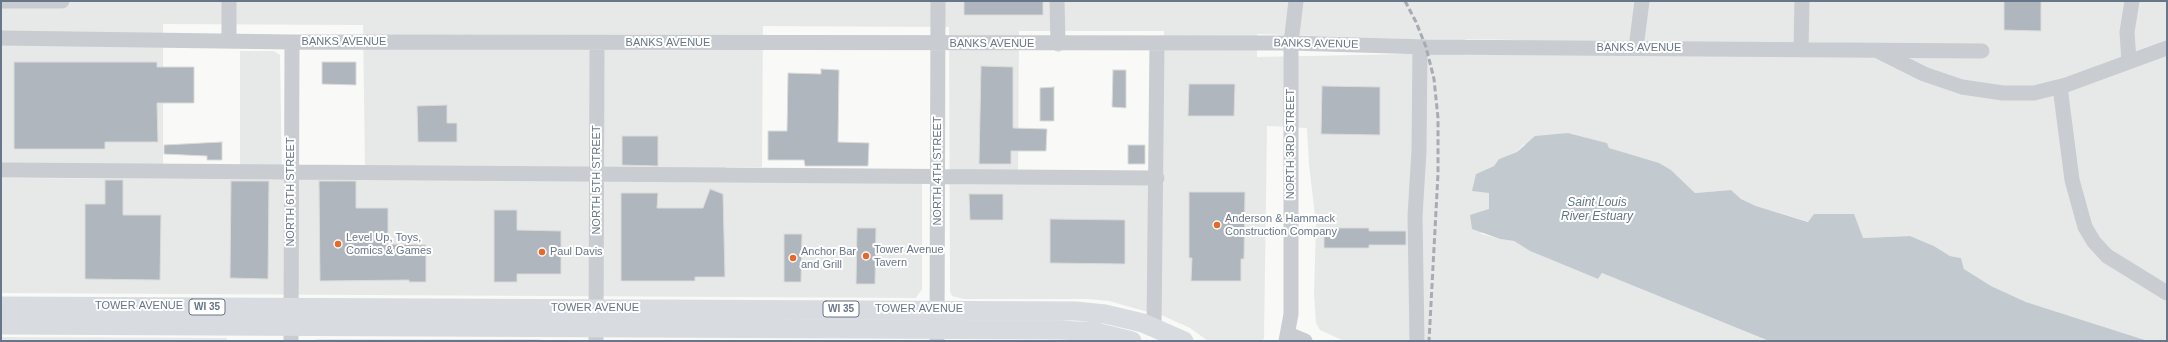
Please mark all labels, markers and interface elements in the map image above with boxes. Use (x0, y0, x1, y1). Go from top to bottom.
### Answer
street label: BANKS AVENUE (302, 35, 386, 49)
street label: BANKS AVENUE (626, 36, 710, 50)
street label: BANKS AVENUE (950, 37, 1034, 51)
street label: BANKS AVENUE (1274, 37, 1358, 51)
street label: BANKS AVENUE (1597, 41, 1681, 55)
street label: NORTH 3RD STREET (1284, 89, 1298, 199)
street label: NORTH 4TH STREET (931, 116, 945, 226)
street label: NORTH 5TH STREET (590, 125, 604, 235)
street label: NORTH 6TH STREET (284, 137, 298, 247)
water label: Saint Louis River Estuary (1561, 196, 1633, 224)
place label: Anderson & Hammack Construction Company (1225, 212, 1337, 238)
marker: Anderson & Hammack Construction Company (1212, 220, 1222, 230)
place label: Level Up, Toys, Comics & Games (346, 231, 432, 257)
marker: Level Up, Toys, Comics & Games (333, 239, 343, 249)
place label: Tower Avenue Tavern (874, 243, 944, 269)
place label: Paul Davis (550, 245, 603, 259)
place label: Anchor Bar and Grill (801, 245, 856, 271)
marker: Paul Davis (537, 247, 547, 257)
marker: Tower Avenue Tavern (861, 251, 871, 261)
marker: Anchor Bar and Grill (788, 253, 798, 263)
street label: TOWER AVENUE (95, 299, 183, 313)
road number: WI 35 (189, 299, 225, 315)
street label: TOWER AVENUE (551, 301, 639, 315)
road number: WI 35 (823, 301, 859, 317)
street label: TOWER AVENUE (875, 302, 963, 316)

